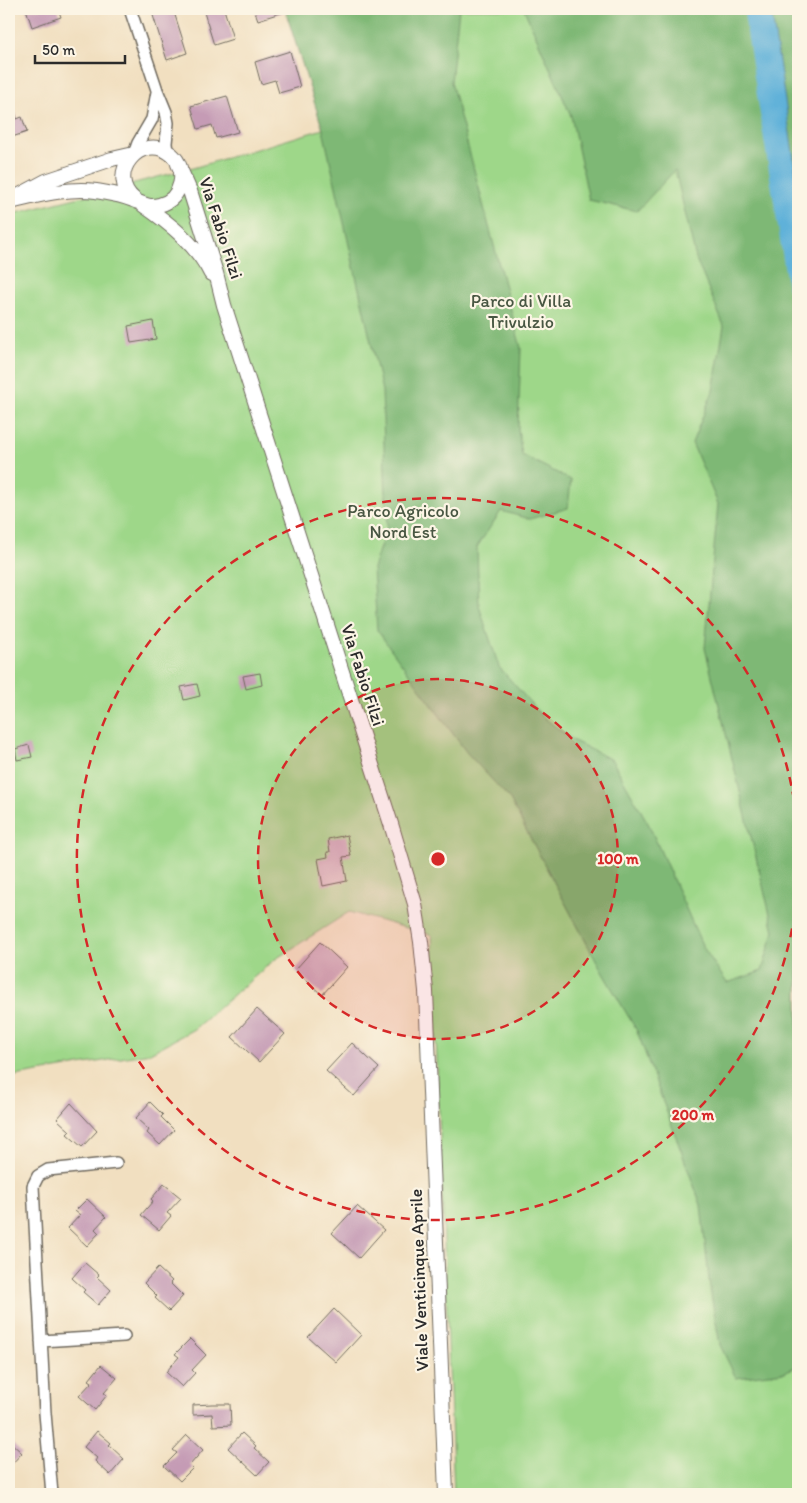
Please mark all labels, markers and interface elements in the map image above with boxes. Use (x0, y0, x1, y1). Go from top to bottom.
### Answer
scale bar (35, 32, 125, 64)
text: 50 m (42, 41, 75, 59)
street label: Via Fabio Filzi (194, 174, 248, 282)
park label: Parco di Villa Trivulzio (471, 290, 571, 333)
park label: Parco Agricolo Nord Est (347, 500, 459, 543)
street label: Via Fabio Filzi (336, 621, 390, 729)
centre of rings (429, 850, 447, 868)
text: 100 m (597, 850, 639, 868)
text: 200 m (672, 1106, 715, 1124)
street label: Viale Venticinque Aprile (405, 1188, 433, 1372)

